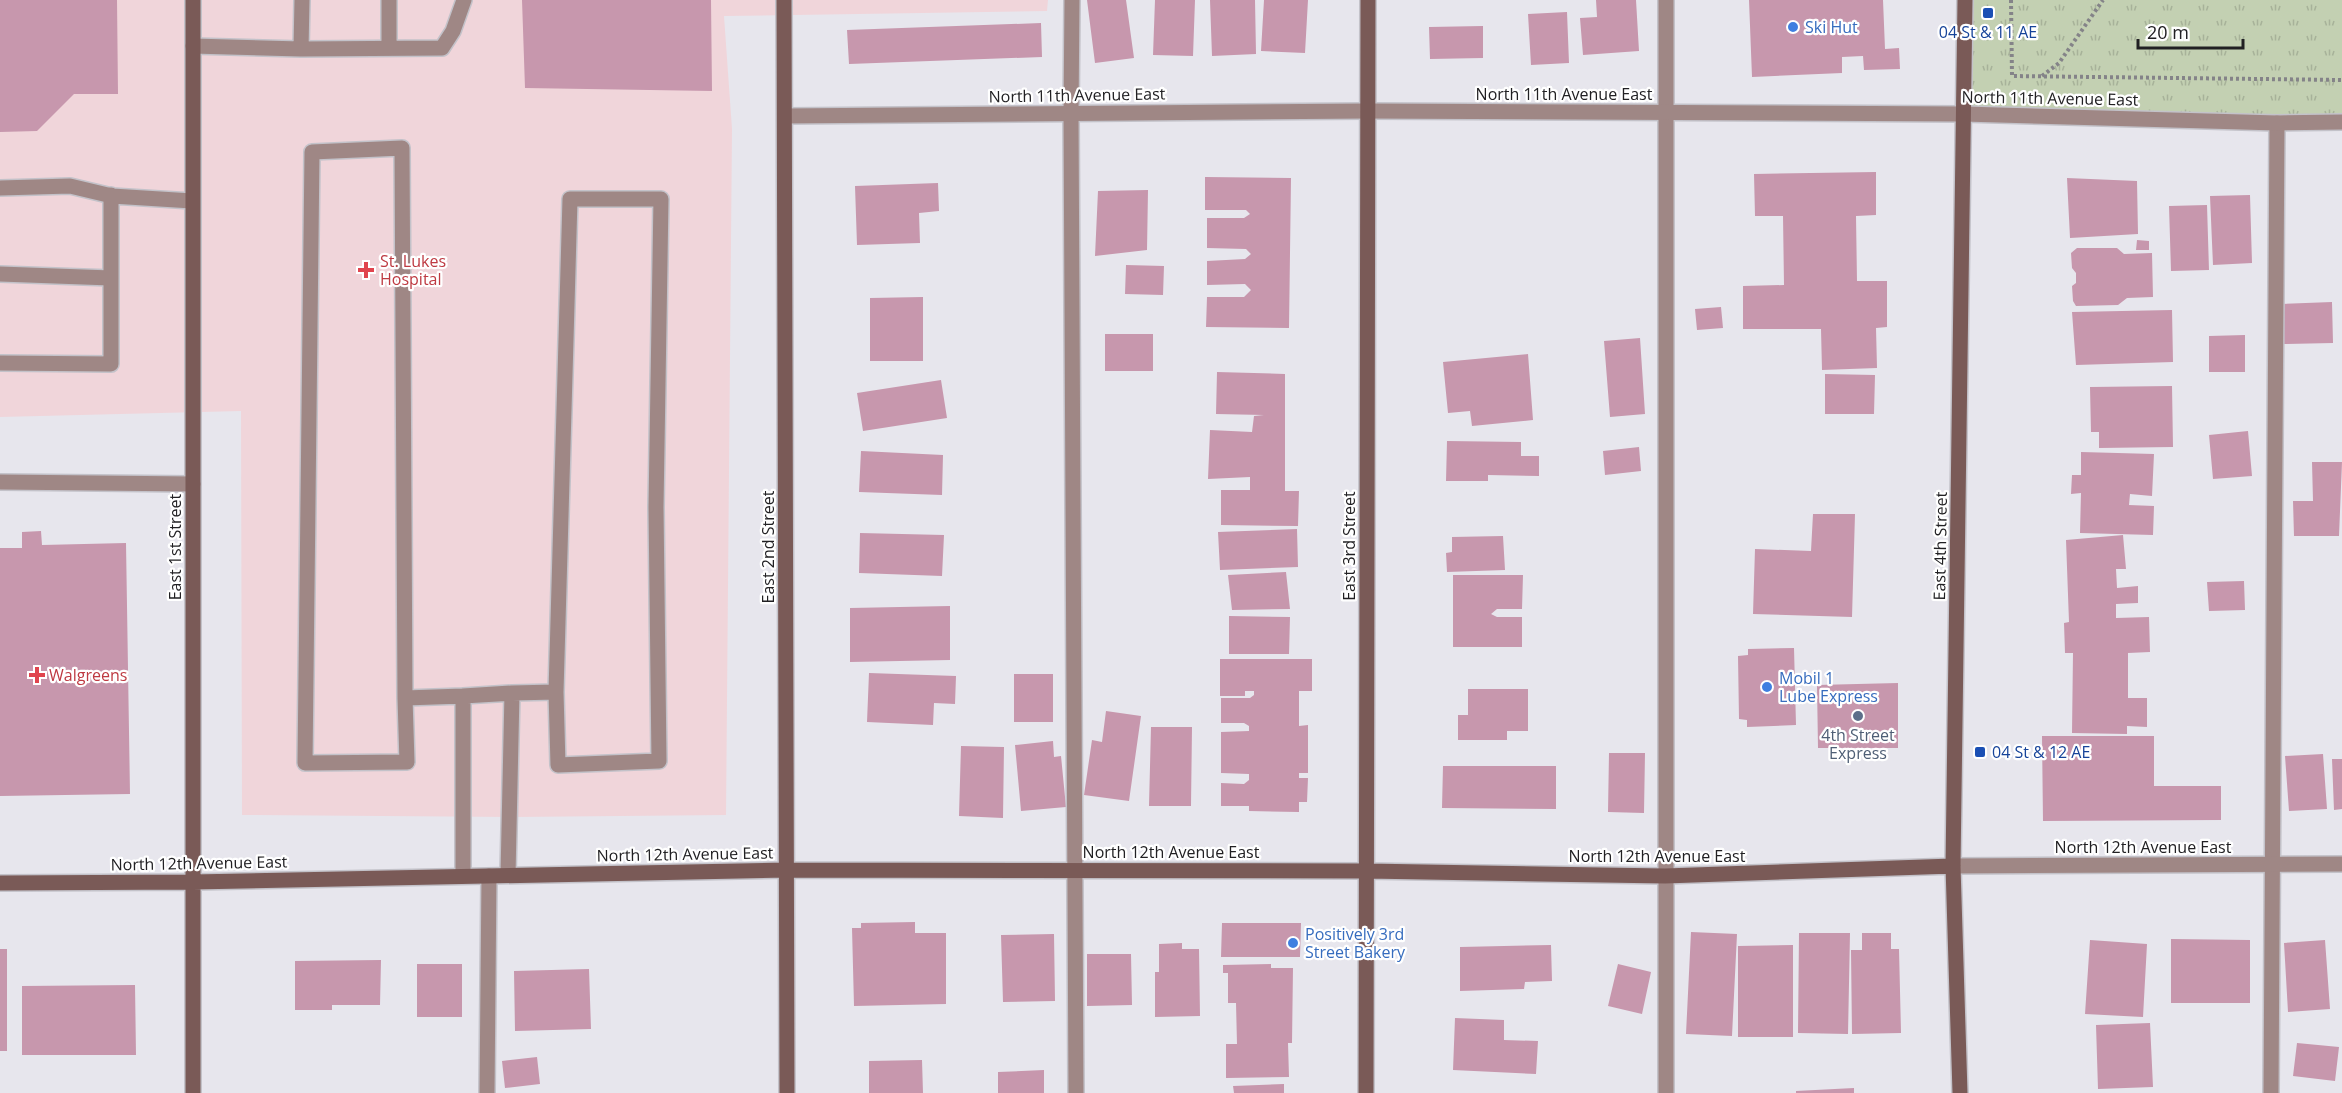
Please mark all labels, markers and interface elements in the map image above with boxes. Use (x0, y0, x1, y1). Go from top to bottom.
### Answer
marker: 04 St & 11 AE (1981, 6, 1995, 20)
scale bar (2138, 12, 2243, 50)
place label: Ski Hut (1805, 16, 1858, 38)
marker: Ski Hut (1786, 20, 1800, 34)
text: 20 m (2147, 20, 2189, 44)
place label: 04 St & 11 AE (1939, 21, 2037, 43)
street label: North 11th Avenue East (988, 82, 1166, 108)
street label: North 11th Avenue East (1476, 83, 1653, 105)
street label: North 11th Avenue East (1961, 85, 2139, 111)
place label: St. Lukes Hospital (380, 250, 446, 290)
marker: St. Lukes Hospital (357, 261, 375, 279)
street label: East 2nd Street (757, 490, 779, 603)
street label: East 3rd Street (1338, 491, 1360, 601)
street label: East 4th Street (1928, 491, 1952, 601)
street label: East 1st Street (164, 493, 186, 600)
place label: Walgreens (49, 664, 127, 686)
place label: Mobil 1 Lube Express (1779, 667, 1878, 707)
marker: Walgreens (30, 668, 44, 682)
marker: Mobil 1 Lube Express (1760, 680, 1774, 694)
marker: 4th Street Express (1851, 709, 1865, 723)
place label: 4th Street Express (1821, 724, 1895, 764)
place label: 04 St & 12 AE (1992, 741, 2090, 763)
marker: 04 St & 12 AE (1973, 745, 1987, 759)
street label: North 12th Avenue East (2055, 836, 2232, 858)
street label: North 12th Avenue East (596, 841, 774, 867)
street label: North 12th Avenue East (1083, 841, 1260, 863)
street label: North 12th Avenue East (1569, 845, 1746, 867)
street label: North 12th Avenue East (110, 850, 288, 876)
place label: Positively 3rd Street Bakery (1305, 923, 1406, 963)
marker: Positively 3rd Street Bakery (1286, 936, 1300, 950)

